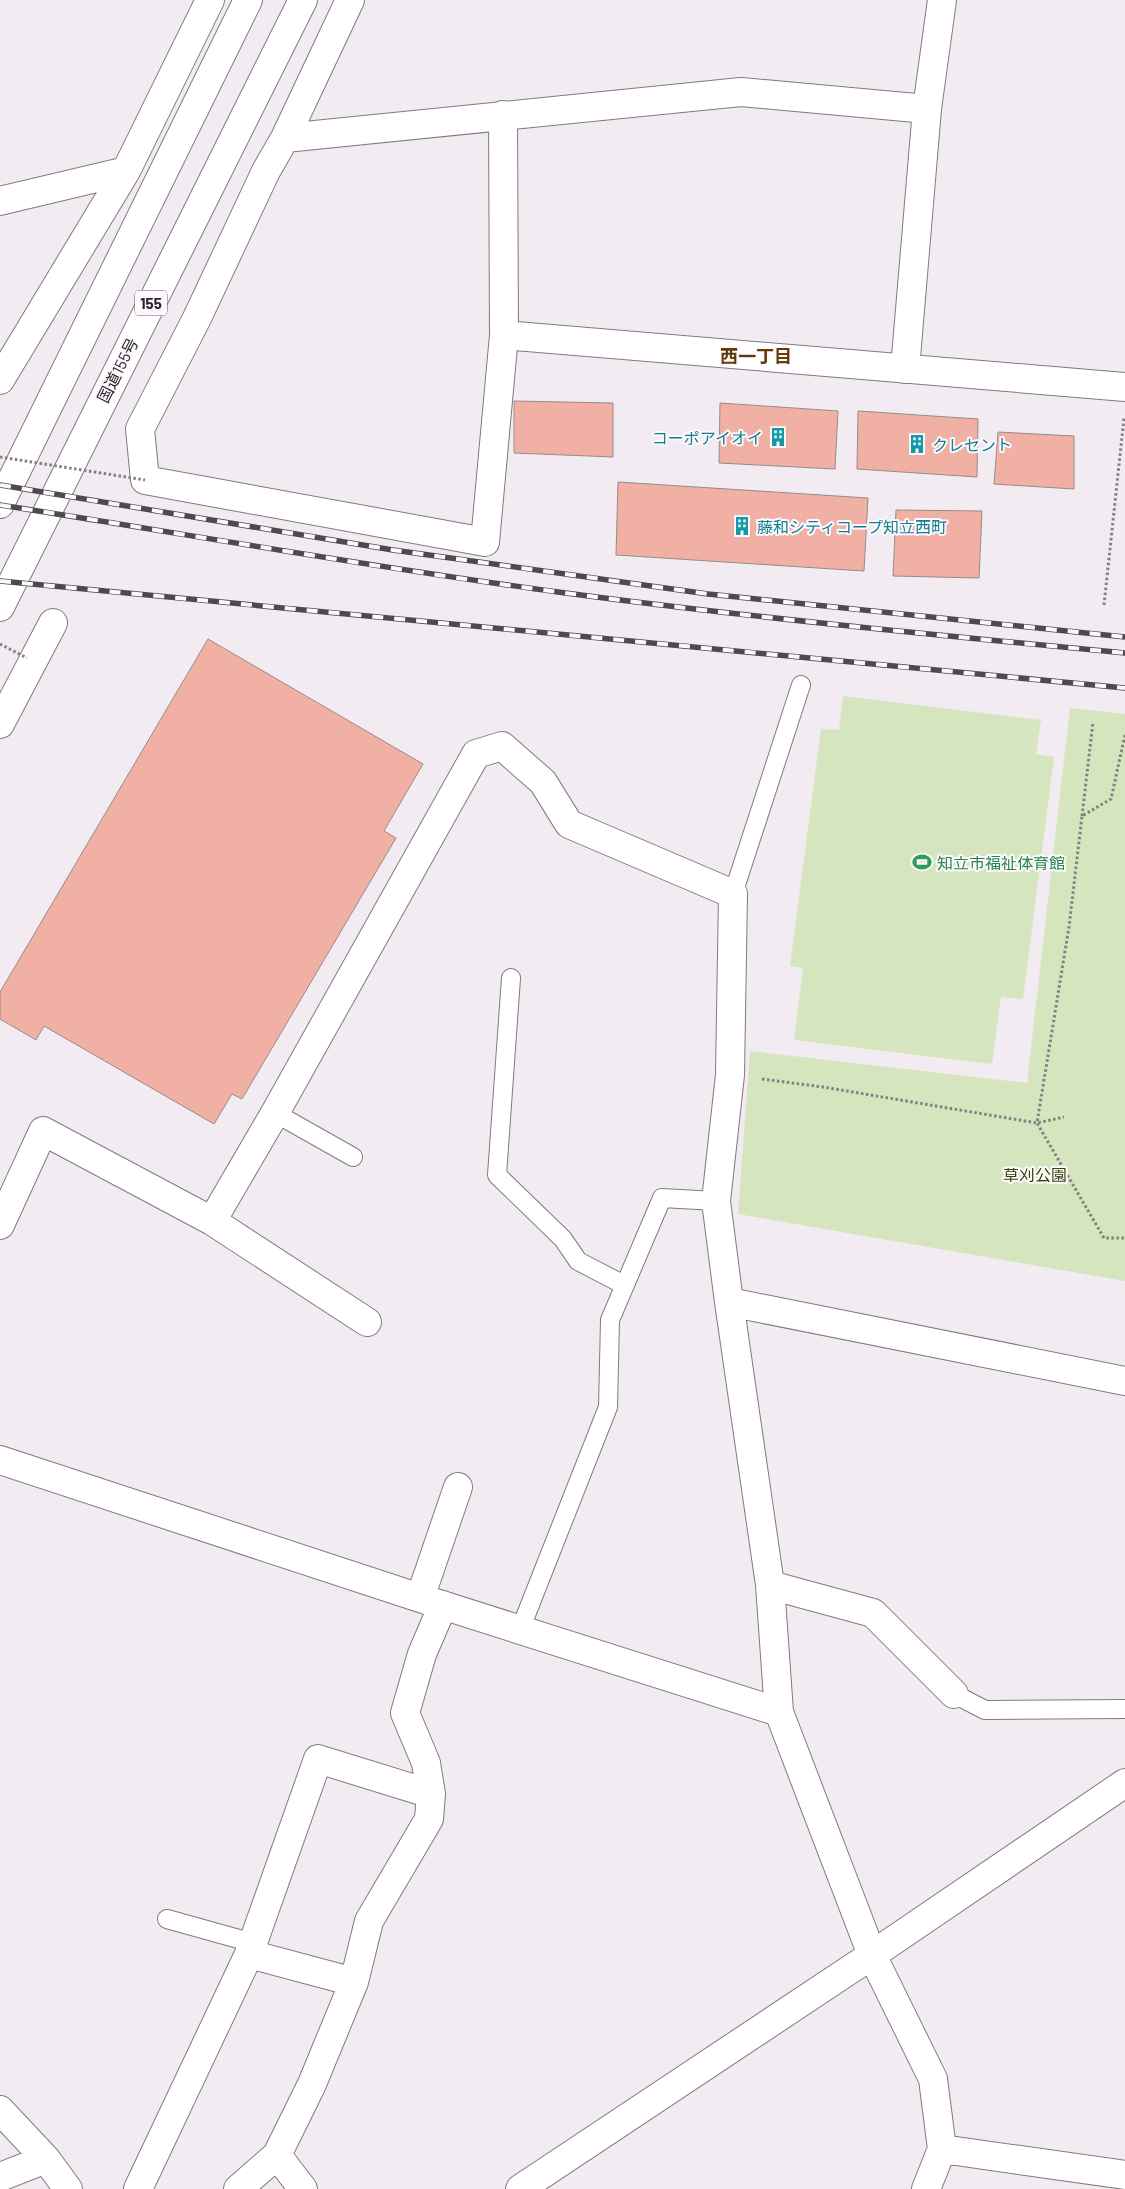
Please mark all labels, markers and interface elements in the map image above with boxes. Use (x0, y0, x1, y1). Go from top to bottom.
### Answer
road number: 155 (135, 290, 167, 316)
street label: 国道155号 (93, 334, 141, 406)
district label: 西一丁目 (720, 345, 792, 367)
building icon: コーポアイオイ (767, 426, 789, 448)
place label: コーポアイオイ (652, 428, 763, 447)
building icon: クレセント (906, 433, 928, 455)
place label: クレセント (932, 435, 1012, 454)
building icon: 藤和シティコープ知立西町 (731, 515, 753, 537)
place label: 藤和シティコープ知立西町 (757, 517, 947, 536)
sports icon: 知立市福祉体育館 (911, 851, 933, 873)
place label: 知立市福祉体育館 (937, 853, 1065, 872)
park label: 草刈公園 (1003, 1165, 1067, 1184)

